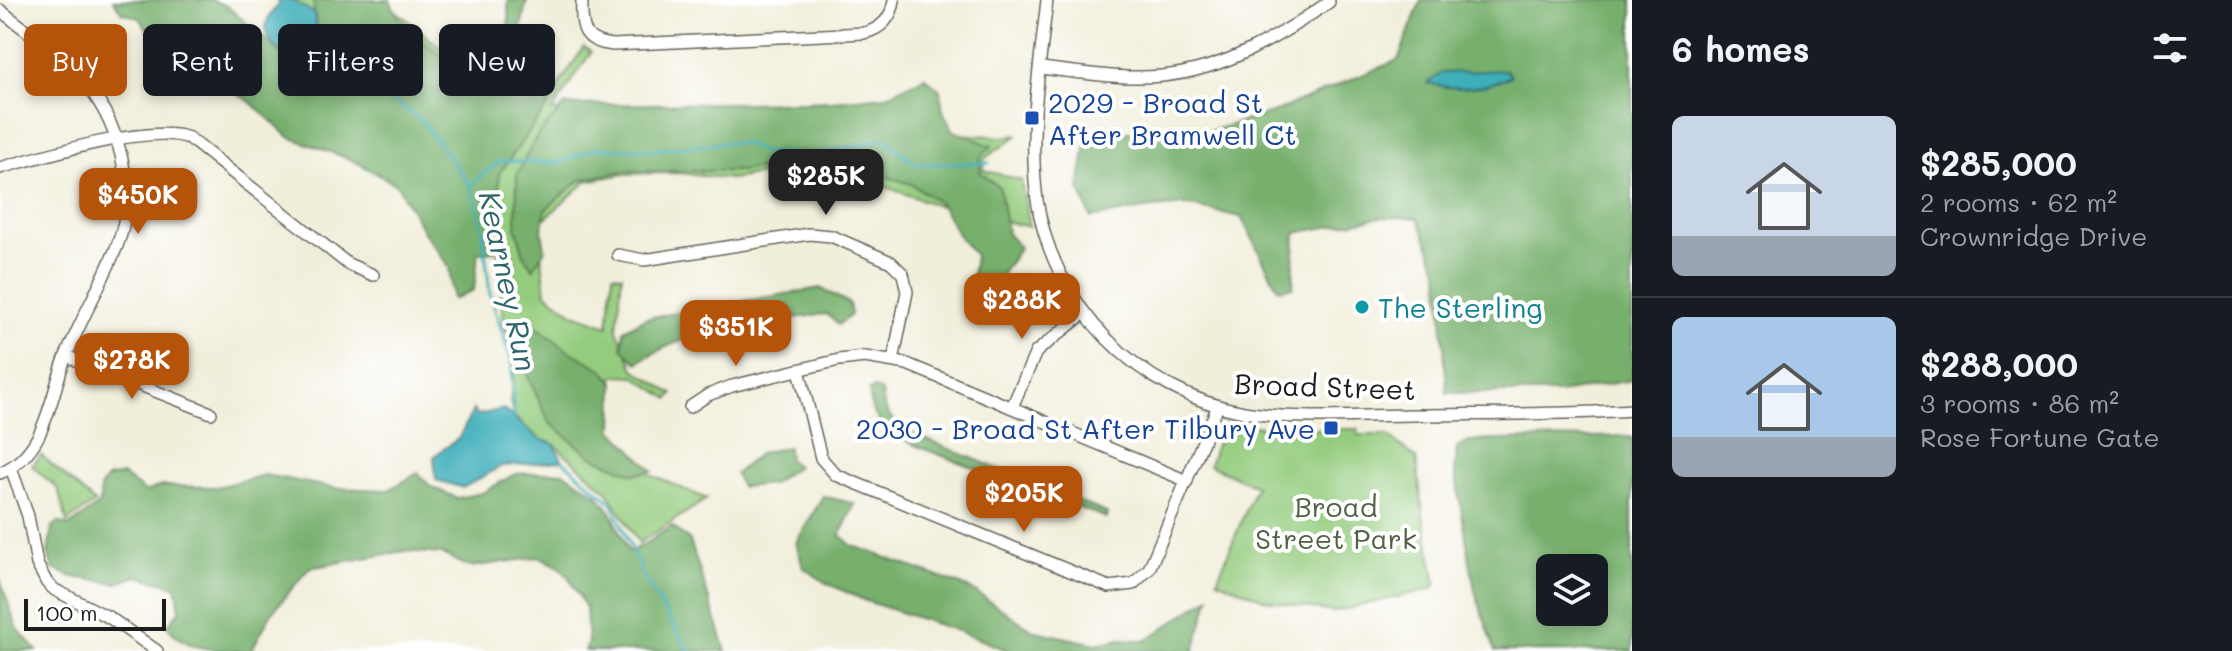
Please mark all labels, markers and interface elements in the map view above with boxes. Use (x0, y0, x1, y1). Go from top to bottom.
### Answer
chip: Buy (24, 24, 127, 96)
chip: Rent (143, 24, 262, 96)
chip: Filters (278, 24, 423, 96)
chip: New (439, 24, 555, 96)
text: 6 homes (1672, 26, 1810, 71)
icon: filters (2148, 26, 2192, 70)
place label: 2029 - Broad St After Bramwell Ct (1048, 84, 1297, 152)
marker: 2029 - Broad St After Bramwell Ct (1023, 109, 1041, 127)
text: $285,000 (1920, 140, 2077, 185)
icon: home (1736, 148, 1832, 244)
pin: $285K (770, 149, 882, 217)
text: $285K (786, 158, 866, 192)
pin: $450K (82, 168, 194, 236)
text: $450K (97, 177, 179, 211)
text: 2 rooms · 62 m² (1920, 185, 2117, 219)
water label: Kearney Run (470, 187, 548, 375)
text: Crownridge Drive (1920, 219, 2147, 253)
pin: $288K (966, 273, 1078, 341)
text: $288K (982, 282, 1062, 316)
place label: The Sterling (1378, 289, 1543, 325)
marker: The Sterling (1353, 298, 1371, 316)
pin: $351K (680, 300, 792, 368)
text: $351K (698, 309, 774, 343)
pin: $278K (76, 333, 188, 401)
text: $288,000 (1920, 341, 2078, 386)
text: $278K (93, 342, 171, 376)
icon: home (1736, 349, 1832, 445)
street label: Broad Street (1234, 365, 1416, 407)
text: 3 rooms · 86 m² (1920, 386, 2119, 420)
place label: 2030 - Broad St After Tilbury Ave (856, 410, 1315, 446)
marker: 2030 - Broad St After Tilbury Ave (1322, 419, 1340, 437)
text: Rose Fortune Gate (1920, 420, 2160, 454)
pin: $205K (968, 466, 1080, 534)
text: $205K (984, 475, 1064, 509)
park label: Broad Street Park (1255, 488, 1417, 556)
map controls (1536, 554, 1608, 626)
button: layers (1536, 554, 1608, 626)
scale bar (24, 595, 166, 631)
text: 100 m (36, 598, 98, 627)

